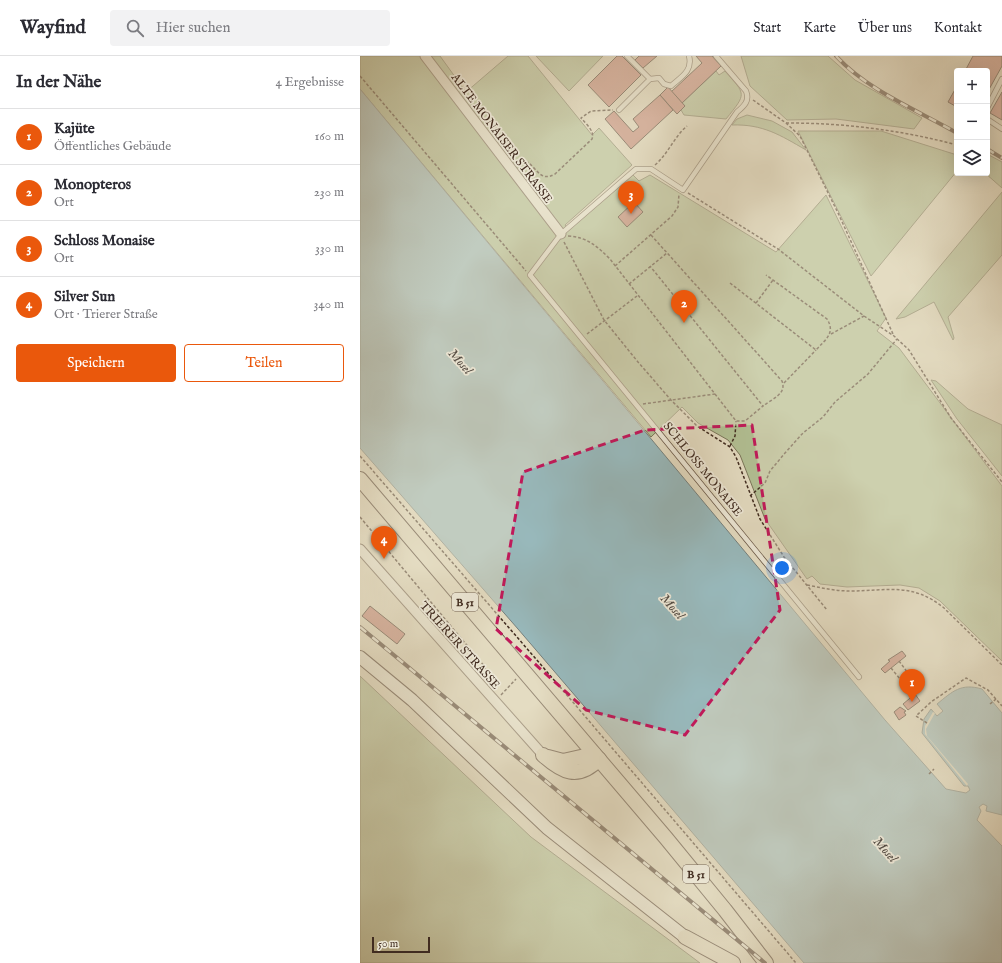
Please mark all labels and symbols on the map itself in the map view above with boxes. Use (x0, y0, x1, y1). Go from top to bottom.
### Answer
street label: ALTE MONAISER STRASSE (447, 69, 555, 206)
pin: 3 (618, 181, 644, 214)
pin: 2 (671, 290, 697, 323)
water label: Mosel (444, 346, 476, 379)
street label: SCHLOSS MONAISE (660, 419, 745, 520)
pin: 4 (371, 526, 397, 559)
your location (772, 558, 792, 578)
water label: Mosel (656, 591, 688, 624)
road number: B 51 (452, 593, 478, 611)
street label: TRIERER STRASSE (416, 598, 503, 692)
pin: 1 (899, 669, 925, 702)
water label: Mosel (869, 834, 901, 867)
road number: B 51 (683, 865, 709, 883)
scale bar (372, 935, 430, 954)

